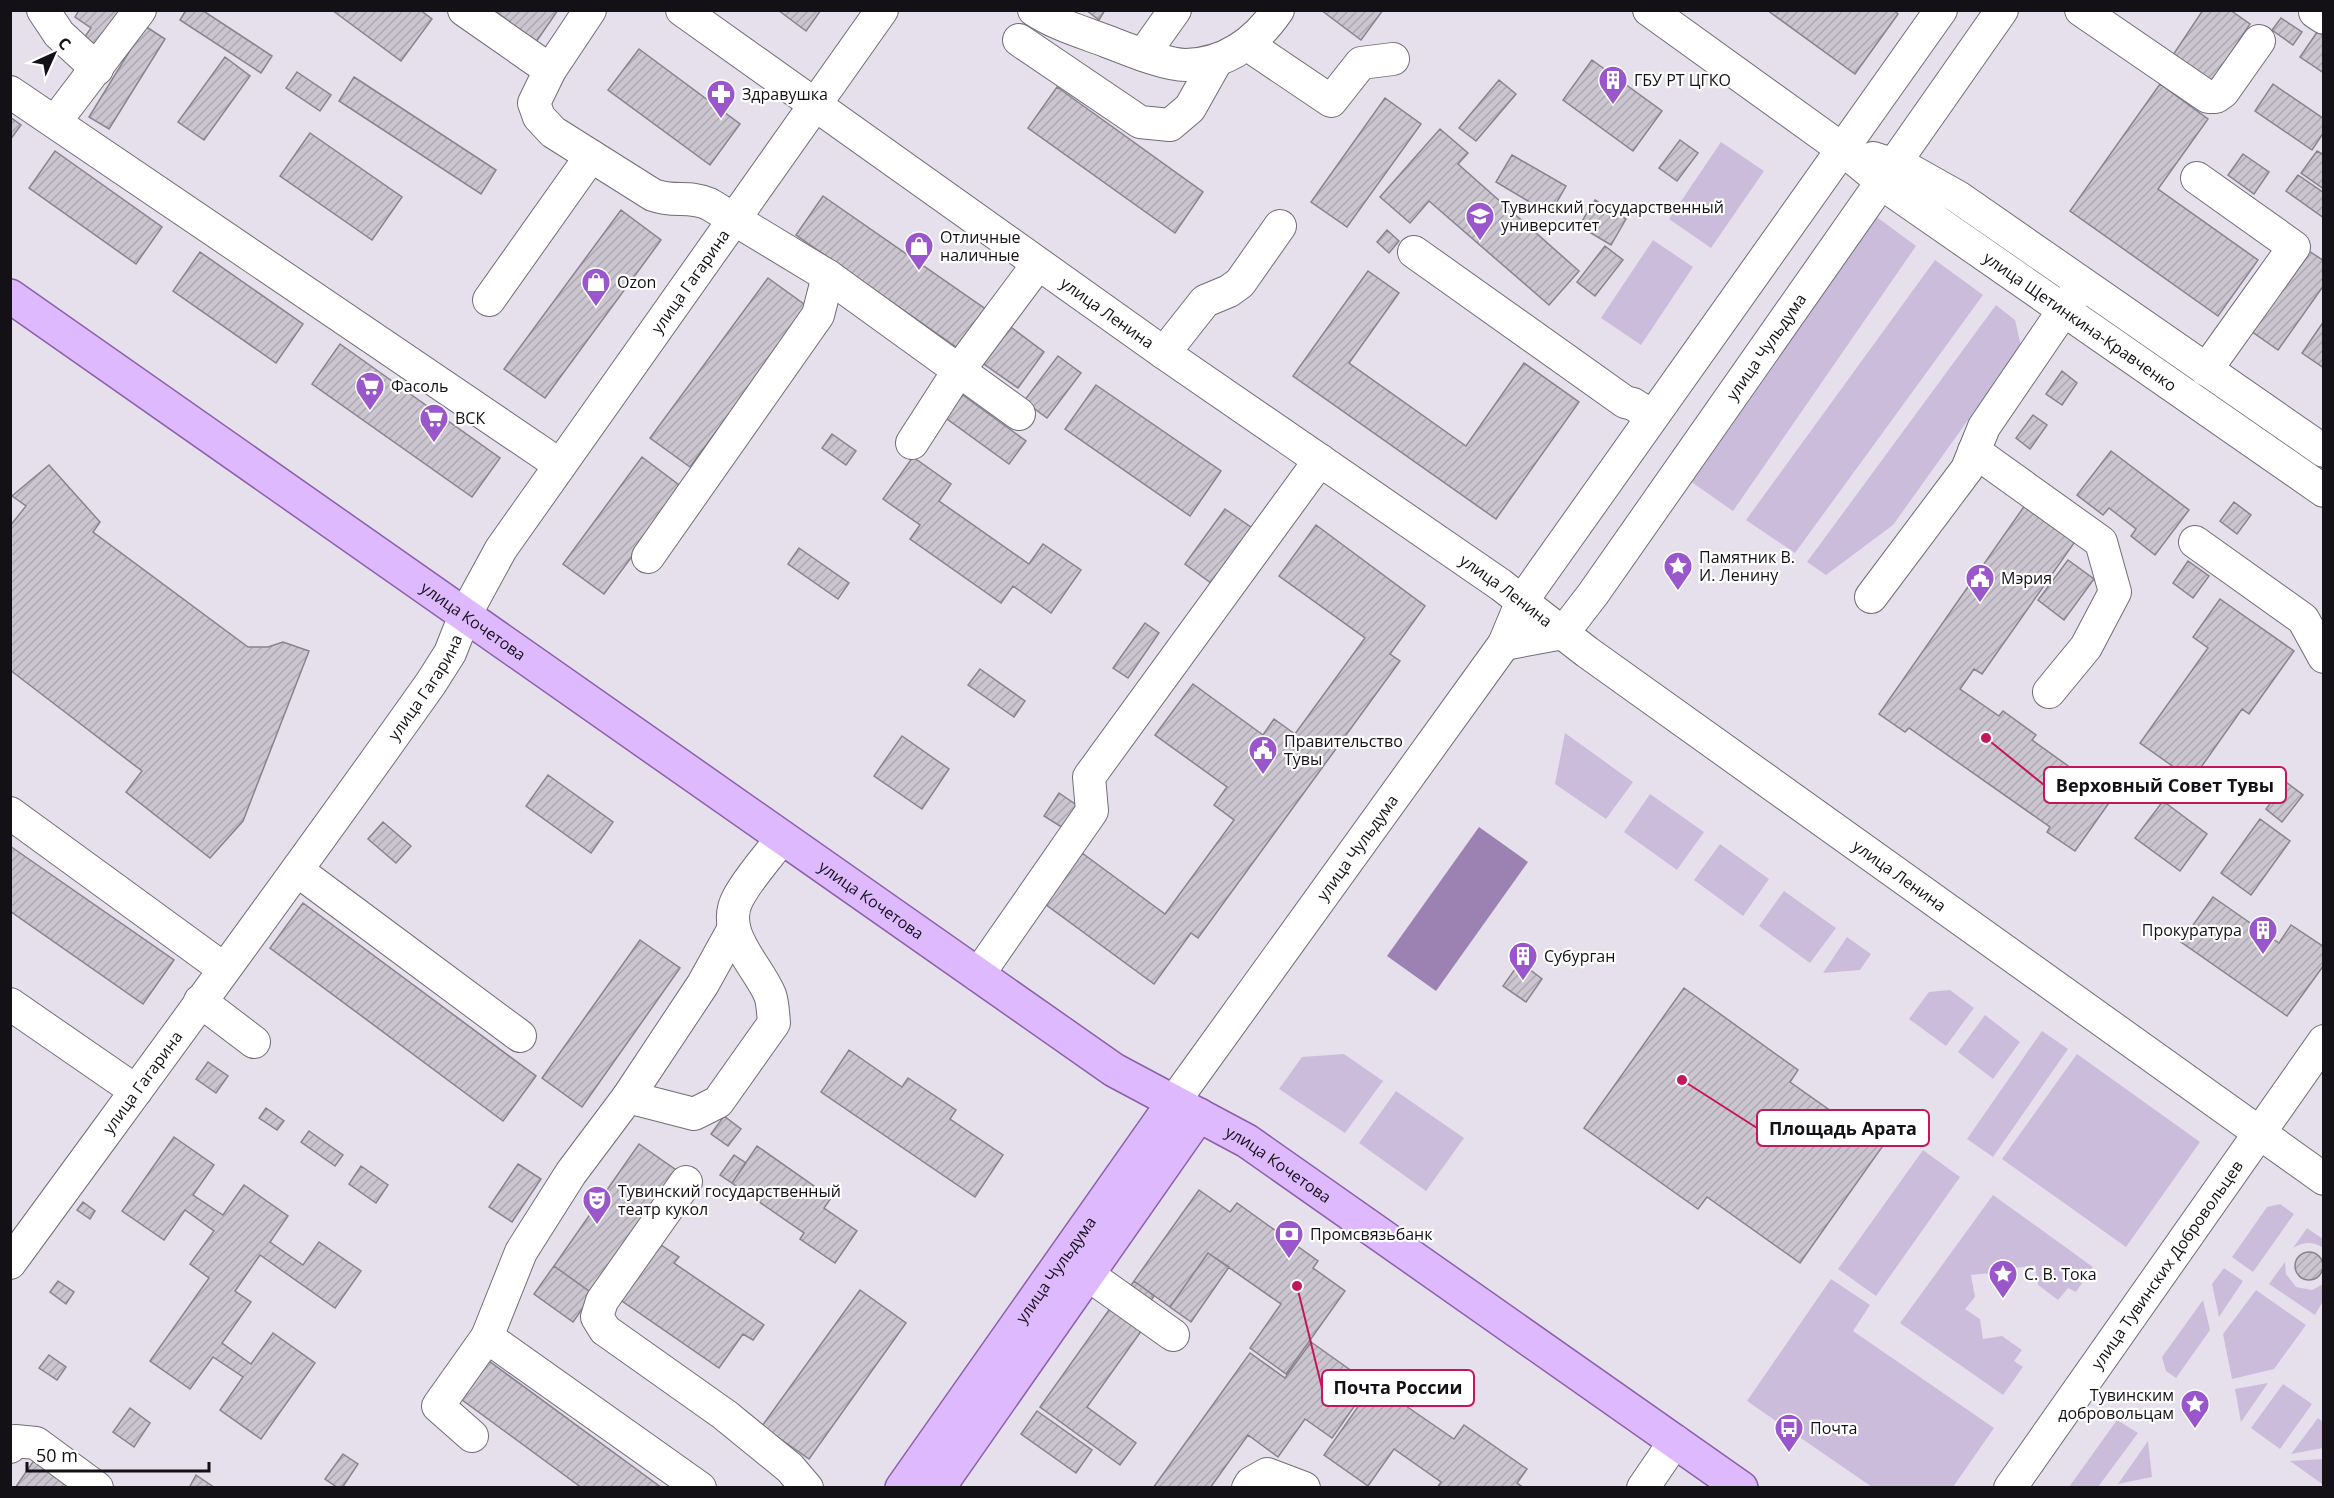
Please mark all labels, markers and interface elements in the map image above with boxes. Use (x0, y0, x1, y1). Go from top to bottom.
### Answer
north arrow (24, 24, 84, 84)
text: С (53, 32, 76, 55)
building icon: ГБУ РТ ЦГКО (1597, 64, 1629, 106)
place label: ГБУ РТ ЦГКО (1634, 69, 1731, 91)
pharmacy icon: Здравушка (705, 78, 737, 120)
place label: Здравушка (742, 83, 828, 105)
place label: Тувинский государственный университет (1501, 196, 1724, 236)
school or university icon: Тувинский государственный университет (1464, 200, 1496, 242)
street label: улица Гагарина (646, 225, 734, 338)
place label: Отличные наличные (940, 226, 1020, 266)
shop icon: Отличные наличные (903, 230, 935, 272)
street label: улица Щетинкина-Кравченко (1979, 247, 2181, 396)
shop icon: Ozon (580, 266, 612, 308)
place label: Ozon (617, 271, 656, 293)
street label: улица Ленина (1056, 272, 1158, 353)
street label: улица Чульдума (1721, 289, 1811, 405)
supermarket icon: Фасоль (354, 370, 386, 412)
place label: Фасоль (391, 375, 449, 397)
supermarket icon: ВСК (418, 402, 450, 444)
place label: ВСК (455, 407, 485, 429)
place label: Памятник В. И. Ленину (1699, 546, 1795, 586)
street label: улица Ленина (1455, 549, 1557, 632)
place icon: Памятник В. И. Ленину (1662, 550, 1694, 592)
public building icon: Мэрия (1964, 562, 1996, 604)
place label: Мэрия (2001, 567, 2052, 589)
street label: улица Кочетова (416, 576, 530, 665)
street label: улица Гагарина (383, 631, 467, 745)
place label: Правительство Тувы (1284, 730, 1403, 770)
public building icon: Правительство Тувы (1247, 734, 1279, 776)
callout: Верховный Совет Тувы (2044, 767, 2286, 803)
text: Верховный Совет Тувы (2056, 773, 2274, 797)
street label: улица Чульдума (1311, 790, 1403, 905)
street label: улица Ленина (1848, 835, 1951, 916)
street label: улица Кочетова (814, 855, 928, 944)
building icon: Прокуратура (2247, 914, 2279, 956)
place label: Прокуратура (2142, 919, 2242, 941)
building icon: Субурган (1507, 940, 1539, 982)
place label: Субурган (1544, 945, 1615, 967)
street label: улица Гагарина (97, 1026, 187, 1138)
callout: Площадь Арата (1757, 1110, 1929, 1146)
text: Площадь Арата (1769, 1116, 1917, 1140)
street label: улица Кочетова (1222, 1121, 1336, 1208)
street label: улица Тувинских Добровольцев (2086, 1156, 2248, 1373)
place label: Тувинский государственный театр кукол (618, 1180, 841, 1220)
theatre icon: Тувинский государственный театр кукол (581, 1184, 613, 1226)
street label: улица Чульдума (1010, 1212, 1101, 1327)
bank icon: Промсвязьбанк (1273, 1218, 1305, 1260)
place label: Промсвязьбанк (1310, 1223, 1433, 1245)
place icon: С. В. Тока (1987, 1258, 2019, 1300)
place label: С. В. Тока (2024, 1263, 2097, 1285)
callout: Почта России (1322, 1370, 1474, 1406)
text: Почта России (1334, 1375, 1462, 1399)
place label: Тувинским добровольцам (2058, 1384, 2174, 1424)
place icon: Тувинским добровольцам (2179, 1388, 2211, 1430)
bus stop icon: Почта (1773, 1412, 1805, 1454)
place label: Почта (1810, 1417, 1857, 1439)
scale bar (27, 1435, 208, 1473)
text: 50 m (36, 1443, 78, 1467)

